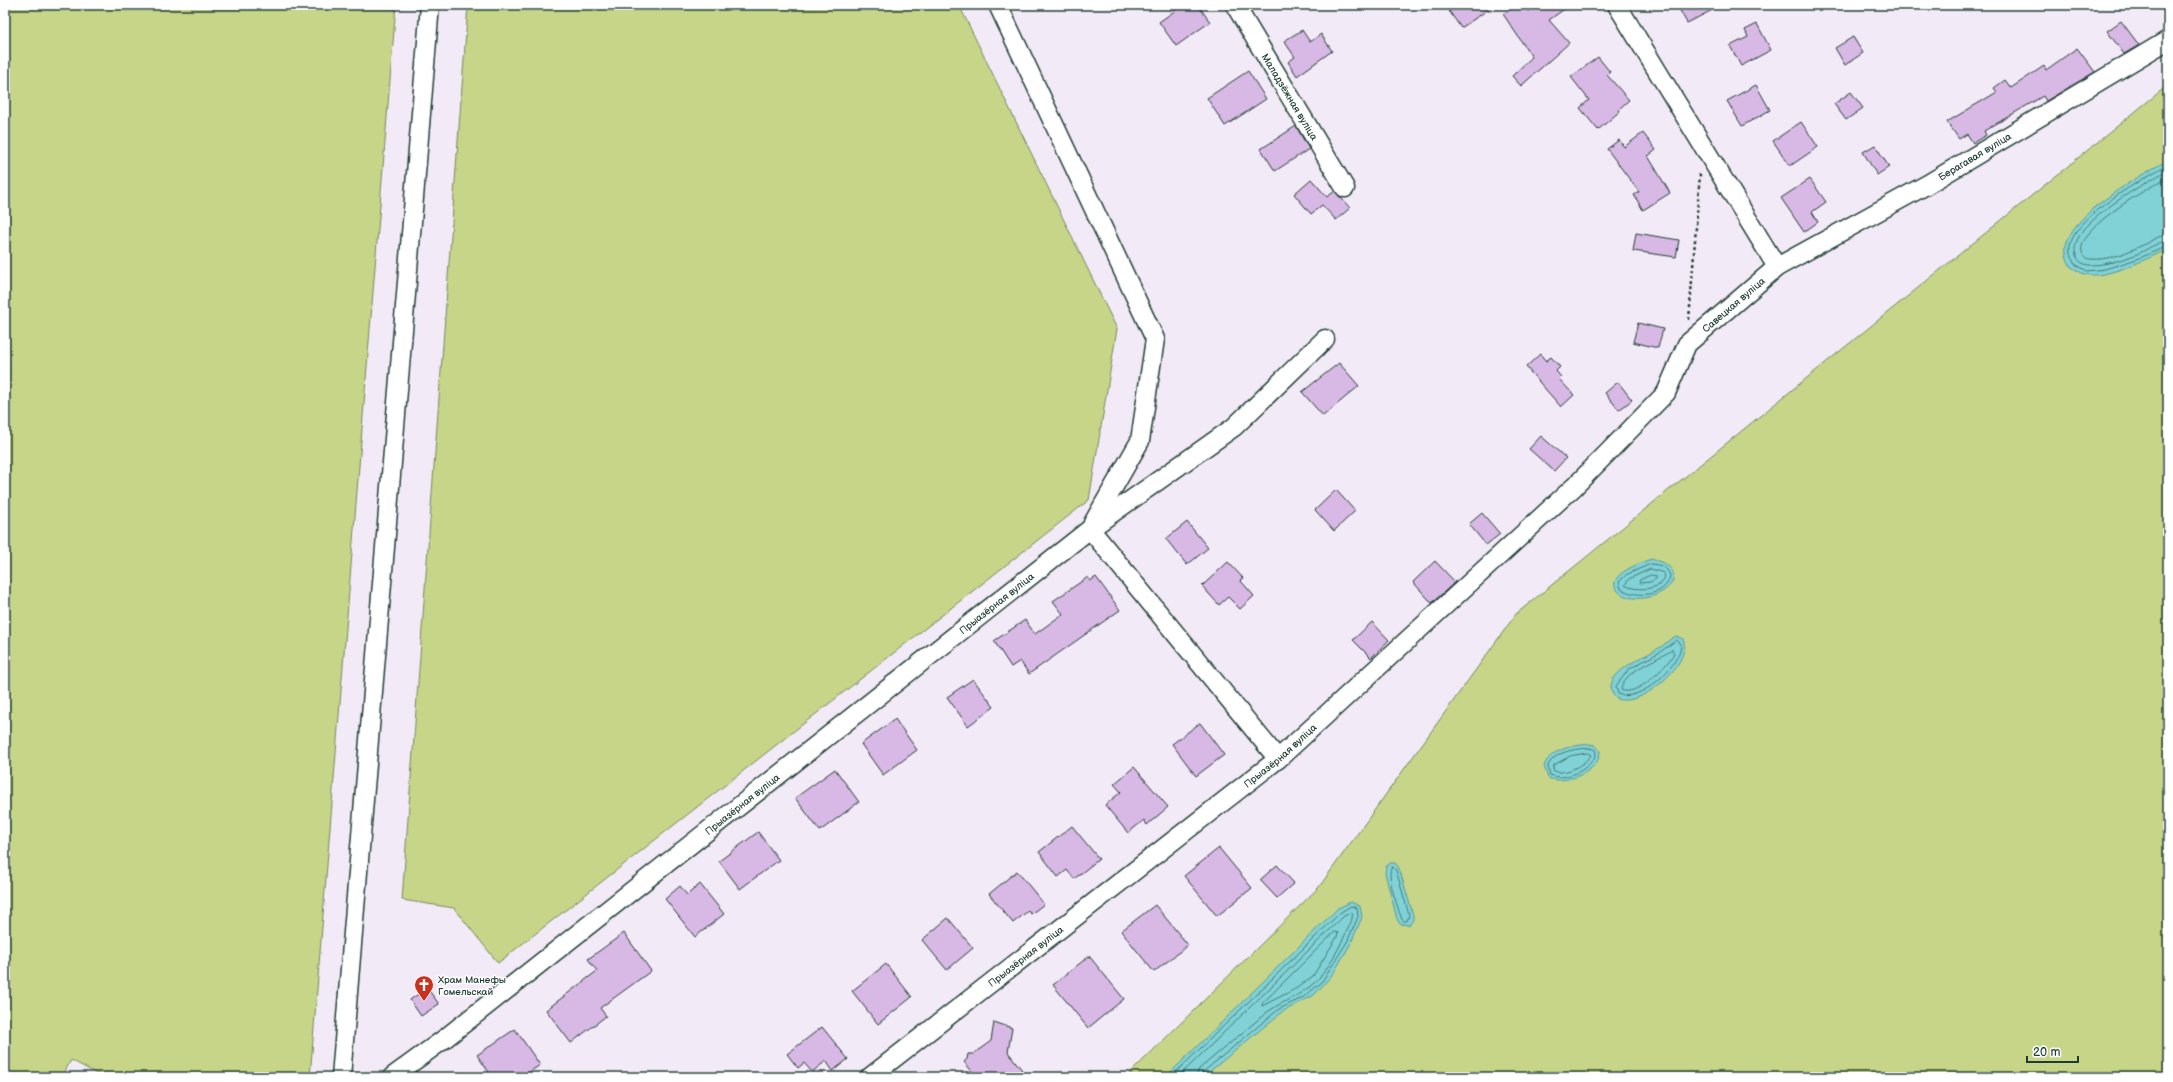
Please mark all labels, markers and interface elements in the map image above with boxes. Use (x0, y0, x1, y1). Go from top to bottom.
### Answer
street label: Маладзёжная вуліца (1259, 52, 1320, 143)
street label: Берагавая вуліца (1936, 130, 2014, 183)
street label: Савецкая вуліца (1700, 275, 1768, 335)
street label: Прыазёрная вуліца (957, 571, 1037, 637)
street label: Прыазёрная вуліца (1242, 722, 1319, 790)
street label: Прыазёрная вуліца (703, 771, 782, 838)
street label: Прыазёрная вуліца (986, 924, 1066, 990)
church icon: Храм Манефы Гомельскай (413, 974, 435, 1002)
place label: Храм Манефы Гомельскай (438, 974, 506, 998)
scale bar (2027, 1038, 2078, 1064)
text: 20 m (2033, 1045, 2060, 1060)

